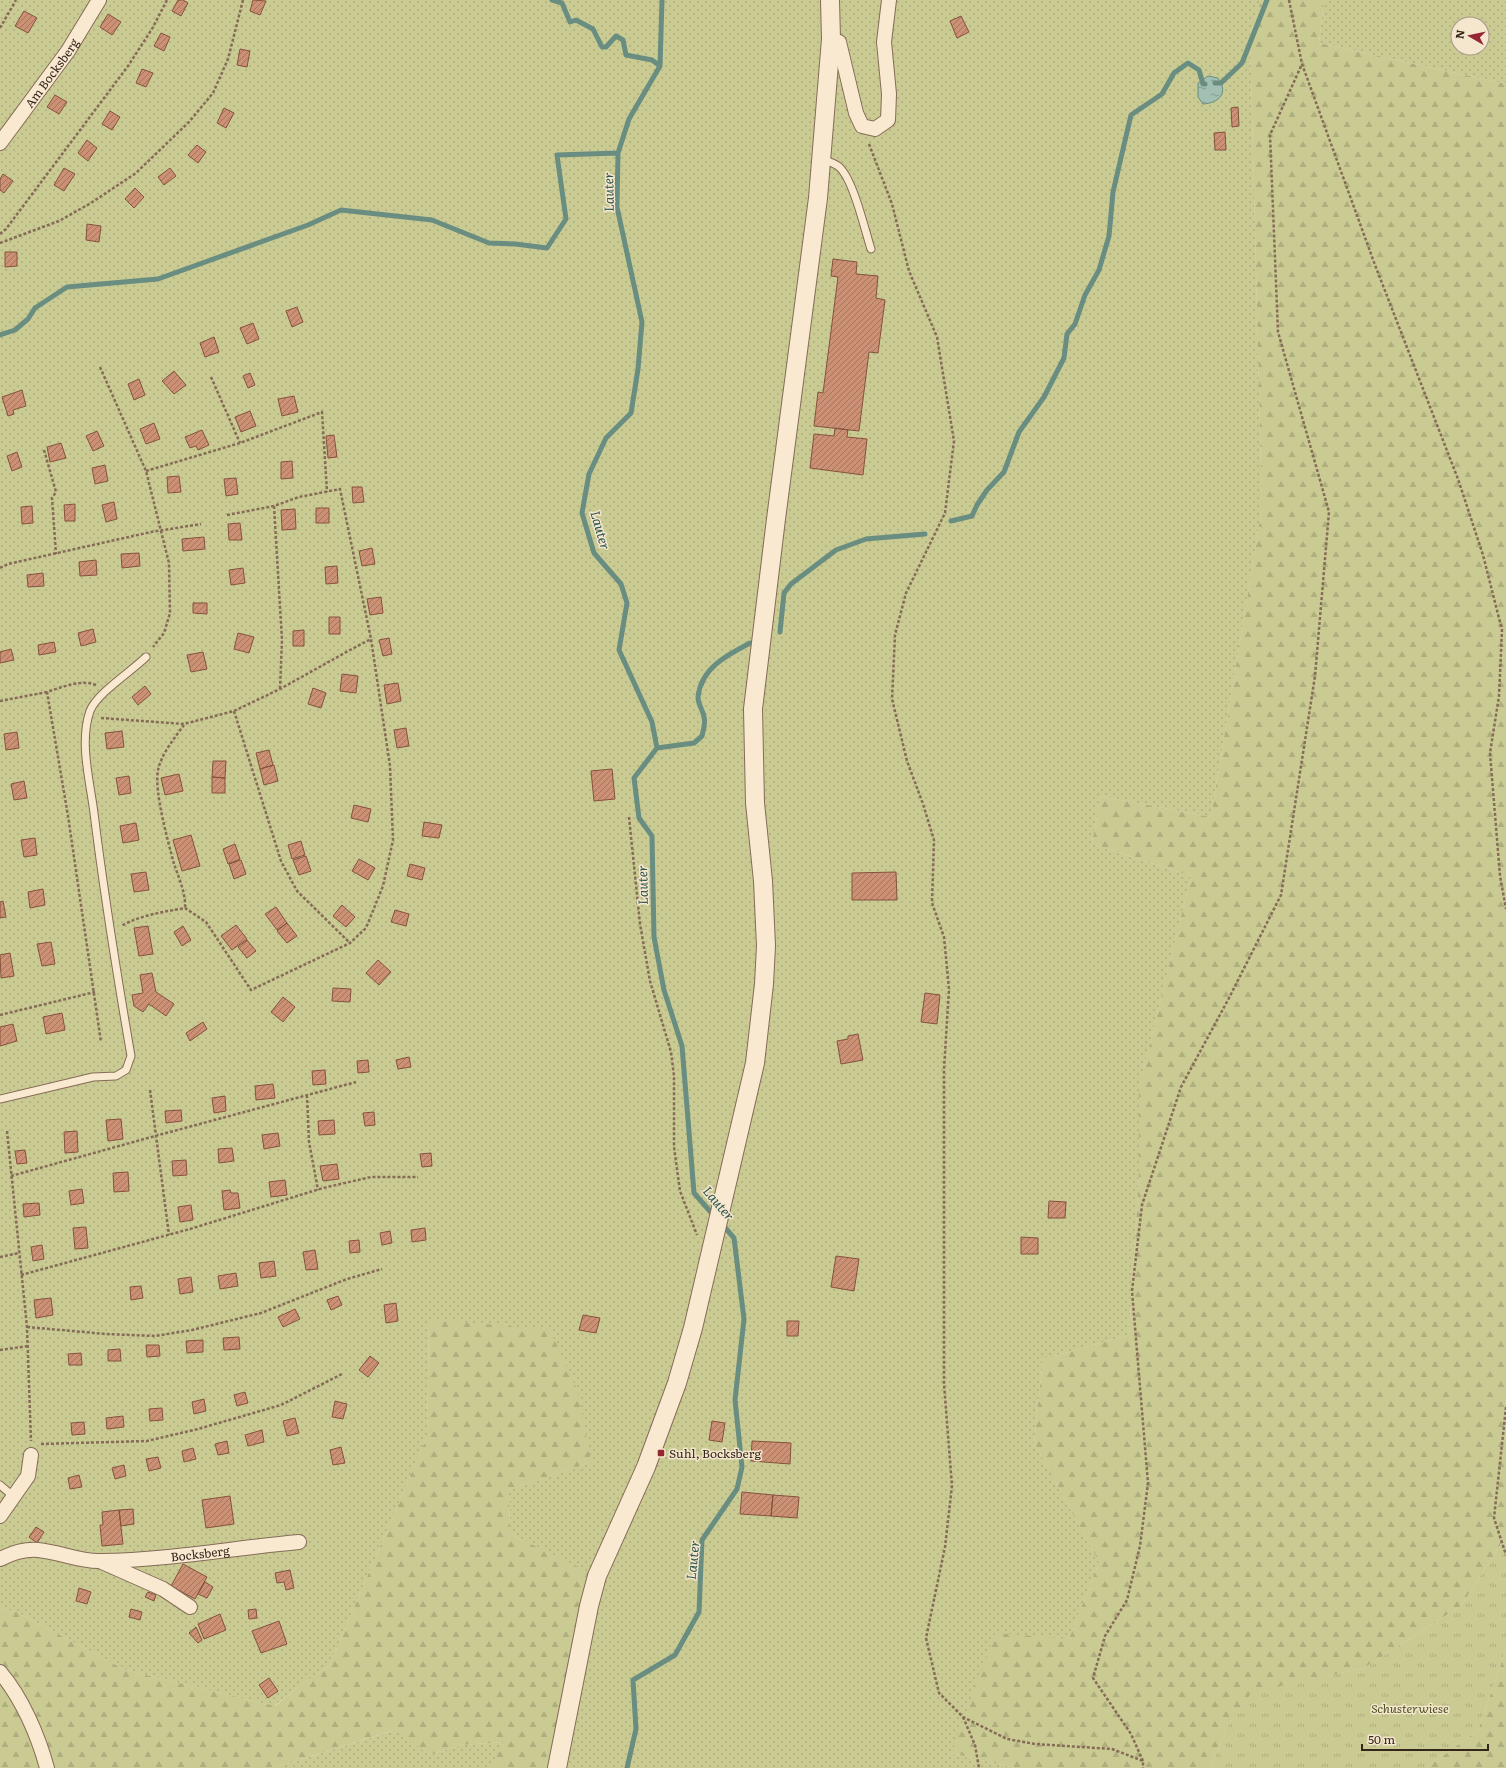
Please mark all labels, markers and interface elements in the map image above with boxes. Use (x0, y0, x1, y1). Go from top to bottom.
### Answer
north arrow (1450, 16, 1490, 56)
text: N (1451, 28, 1468, 40)
street label: Am Bocksberg (20, 35, 83, 111)
water label: Lauter (598, 172, 618, 212)
water label: Lauter (586, 508, 616, 552)
water label: Lauter (632, 865, 652, 905)
water label: Lauter (699, 1182, 739, 1224)
place label: Suhl, Bocksberg (669, 1444, 761, 1462)
marker: Suhl, Bocksberg (656, 1448, 666, 1458)
water label: Lauter (680, 1539, 704, 1581)
street label: Bocksberg (170, 1541, 231, 1566)
park label: Schusterwiese (1371, 1699, 1449, 1717)
scale bar (1362, 1726, 1488, 1752)
text: 50 m (1368, 1730, 1395, 1748)

